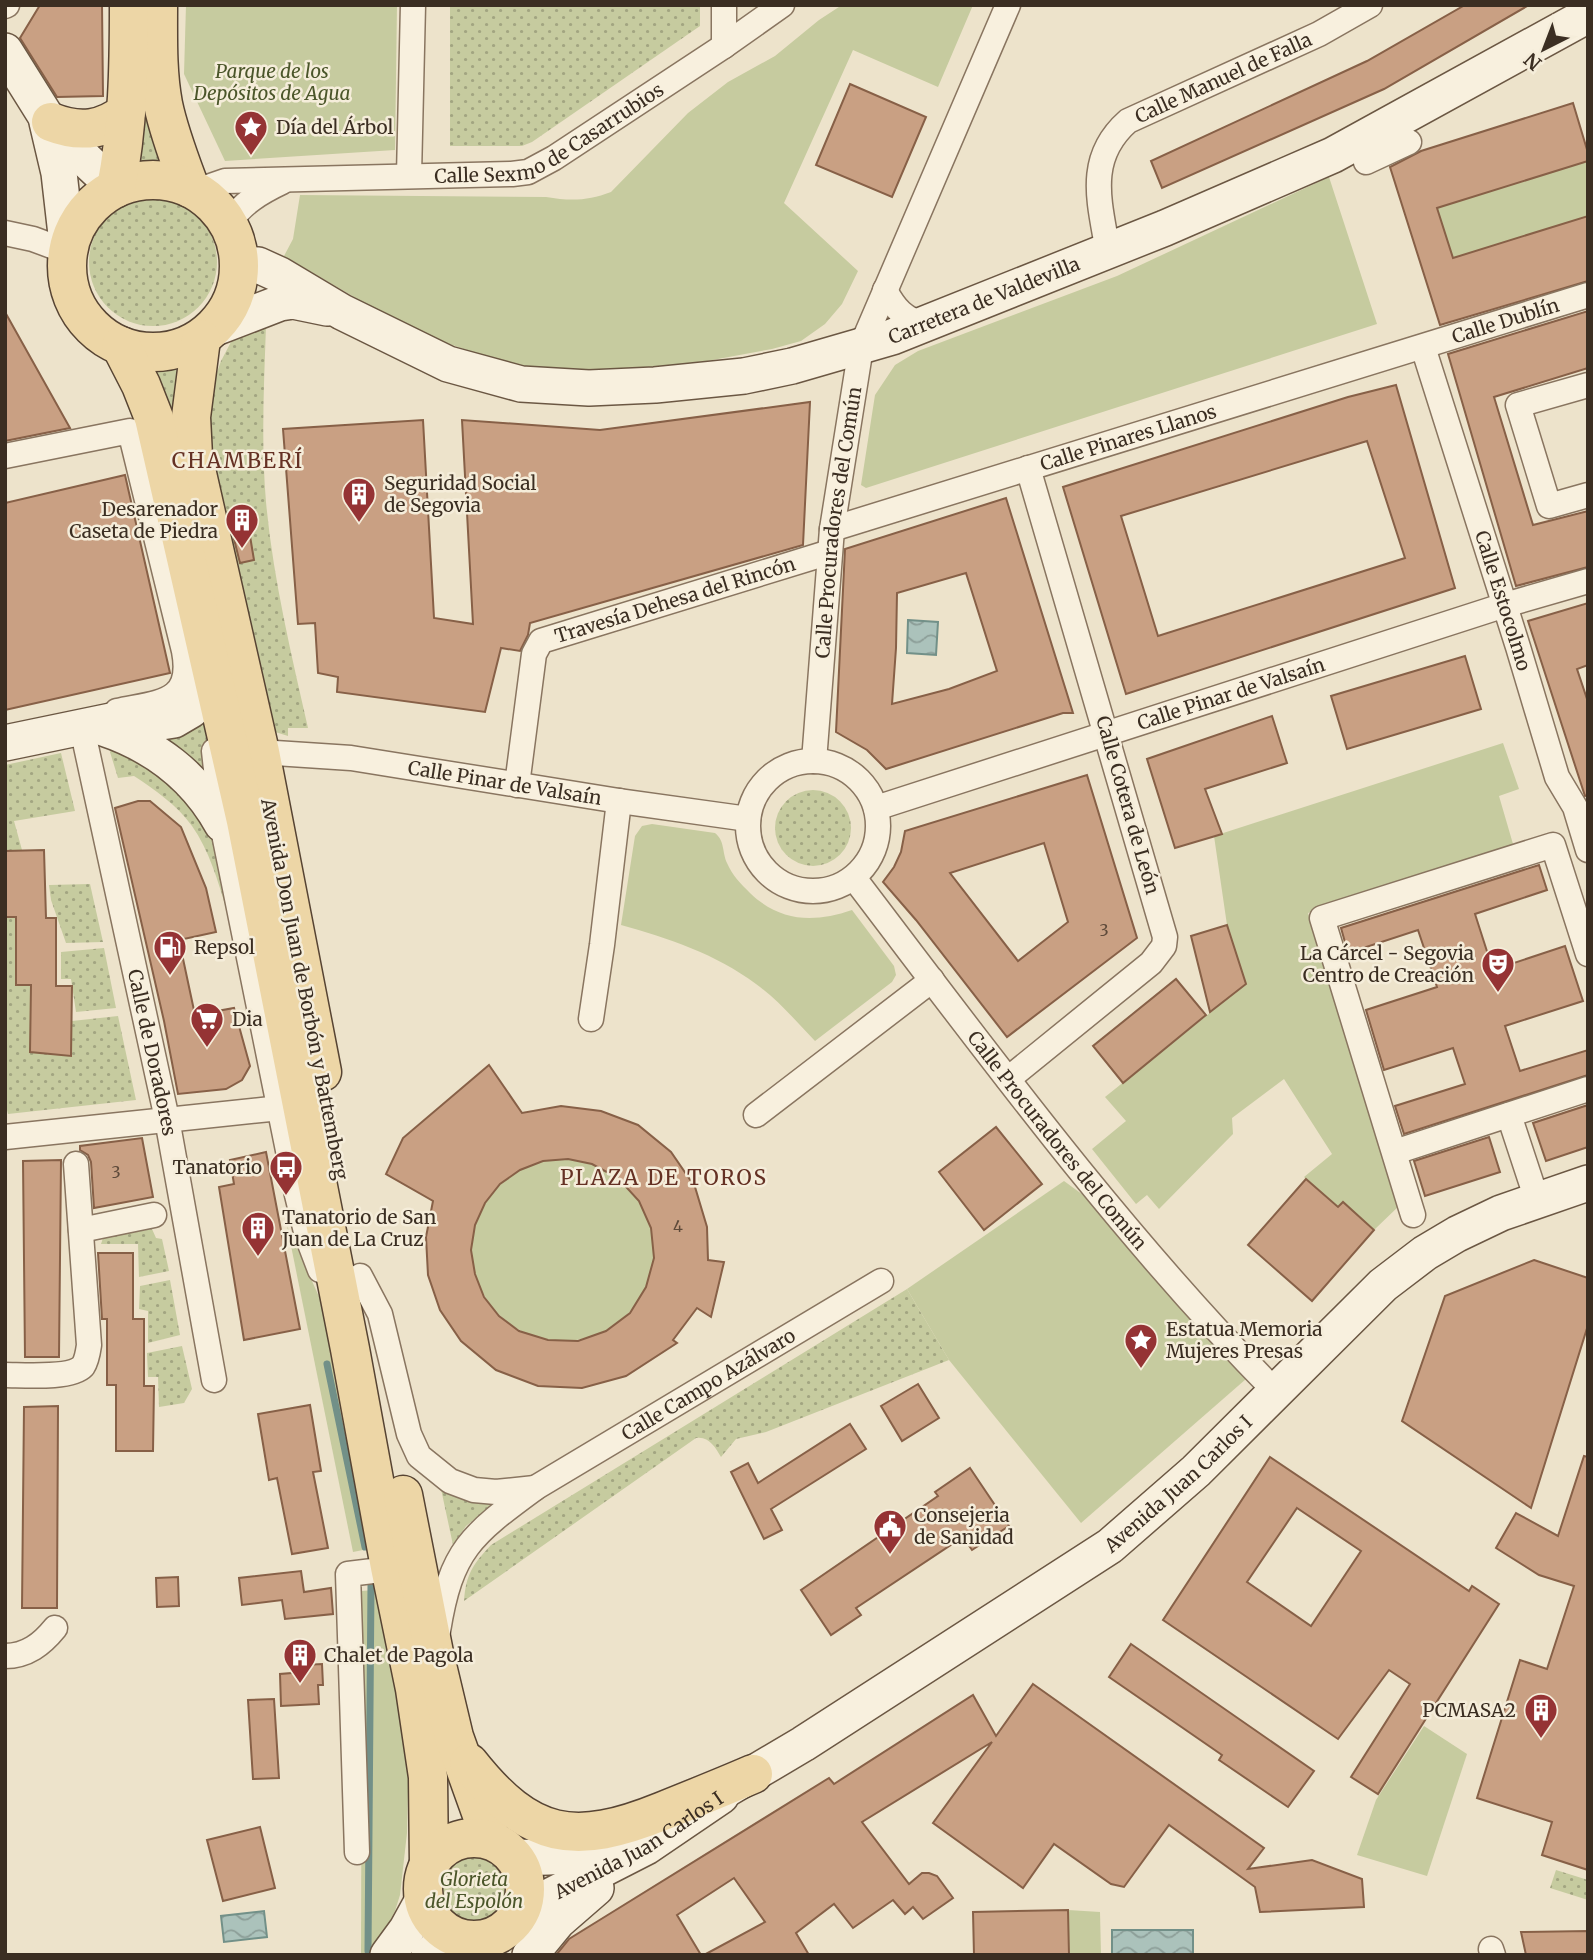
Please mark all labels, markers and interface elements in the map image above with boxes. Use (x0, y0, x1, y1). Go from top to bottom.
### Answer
north arrow (1509, 14, 1579, 84)
street label: Calle Manuel de Falla (1131, 27, 1315, 128)
text: N (1519, 48, 1546, 76)
park label: Parque de los Depósitos de Agua (192, 59, 351, 105)
street label: Calle Sexmo de Casarrubios (434, 77, 668, 188)
place icon: Día del Árbol (232, 108, 270, 157)
place label: Día del Árbol (276, 115, 394, 139)
street label: Carretera de Valdevilla (885, 251, 1083, 349)
street label: Calle Dublín (1449, 293, 1562, 348)
street label: Calle Procuradores del Común (810, 384, 867, 659)
street label: Calle Pinares Llanos (1037, 399, 1219, 476)
district label: CHAMBERÍ (172, 446, 304, 474)
place label: Seguridad Social de Segovia (384, 471, 537, 517)
building icon: Seguridad Social de Segovia (340, 475, 378, 524)
place label: Desarenador Caseta de Piedra (69, 497, 218, 543)
building icon: Desarenador Caseta de Piedra (223, 501, 261, 550)
street label: Calle Estocolmo (1470, 528, 1536, 674)
street label: Travesía Dehesa del Rincón (552, 551, 799, 648)
street label: Calle Pinar de Valsaín (1134, 652, 1328, 735)
street label: Calle Cotera de León (1091, 713, 1165, 897)
street label: Calle Pinar de Valsaín (406, 755, 604, 810)
street label: Avenida Don Juan de Borbón y Battemberg (256, 795, 354, 1182)
house number: 3 (1099, 920, 1109, 940)
fuel station icon: Repsol (151, 928, 189, 977)
place label: Repsol (194, 935, 255, 959)
place label: La Cárcel - Segovia Centro de Creación (1300, 941, 1474, 987)
theatre icon: La Cárcel - Segovia Centro de Creación (1479, 945, 1517, 994)
street label: Calle de Doradores (123, 967, 182, 1138)
supermarket icon: Dia (188, 1000, 226, 1049)
place label: Dia (232, 1007, 263, 1031)
street label: Calle Procuradores del Común (963, 1026, 1153, 1255)
bus stop icon: Tanatorio (267, 1148, 305, 1197)
place label: Tanatorio (173, 1155, 262, 1179)
house number: 3 (111, 1162, 121, 1182)
district label: PLAZA DE TOROS (560, 1164, 768, 1191)
place label: Tanatorio de San Juan de La Cruz (281, 1205, 437, 1251)
building icon: Tanatorio de San Juan de La Cruz (239, 1209, 277, 1258)
house number: 4 (673, 1216, 683, 1236)
place label: Estatua Memoria Mujeres Presas (1166, 1317, 1323, 1363)
place icon: Estatua Memoria Mujeres Presas (1122, 1321, 1160, 1370)
street label: Calle Campo Azálvaro (617, 1323, 800, 1446)
street label: Avenida Juan Carlos I (1099, 1410, 1257, 1558)
place label: Consejeria de Sanidad (914, 1503, 1014, 1549)
public building icon: Consejeria de Sanidad (871, 1507, 909, 1556)
building icon: Chalet de Pagola (281, 1636, 319, 1685)
place label: Chalet de Pagola (324, 1643, 473, 1667)
building icon: PCMASA2 (1522, 1691, 1560, 1740)
place label: PCMASA2 (1422, 1698, 1516, 1722)
street label: Avenida Juan Carlos I (549, 1786, 728, 1904)
park label: Glorieta del Espolón (425, 1867, 523, 1913)

